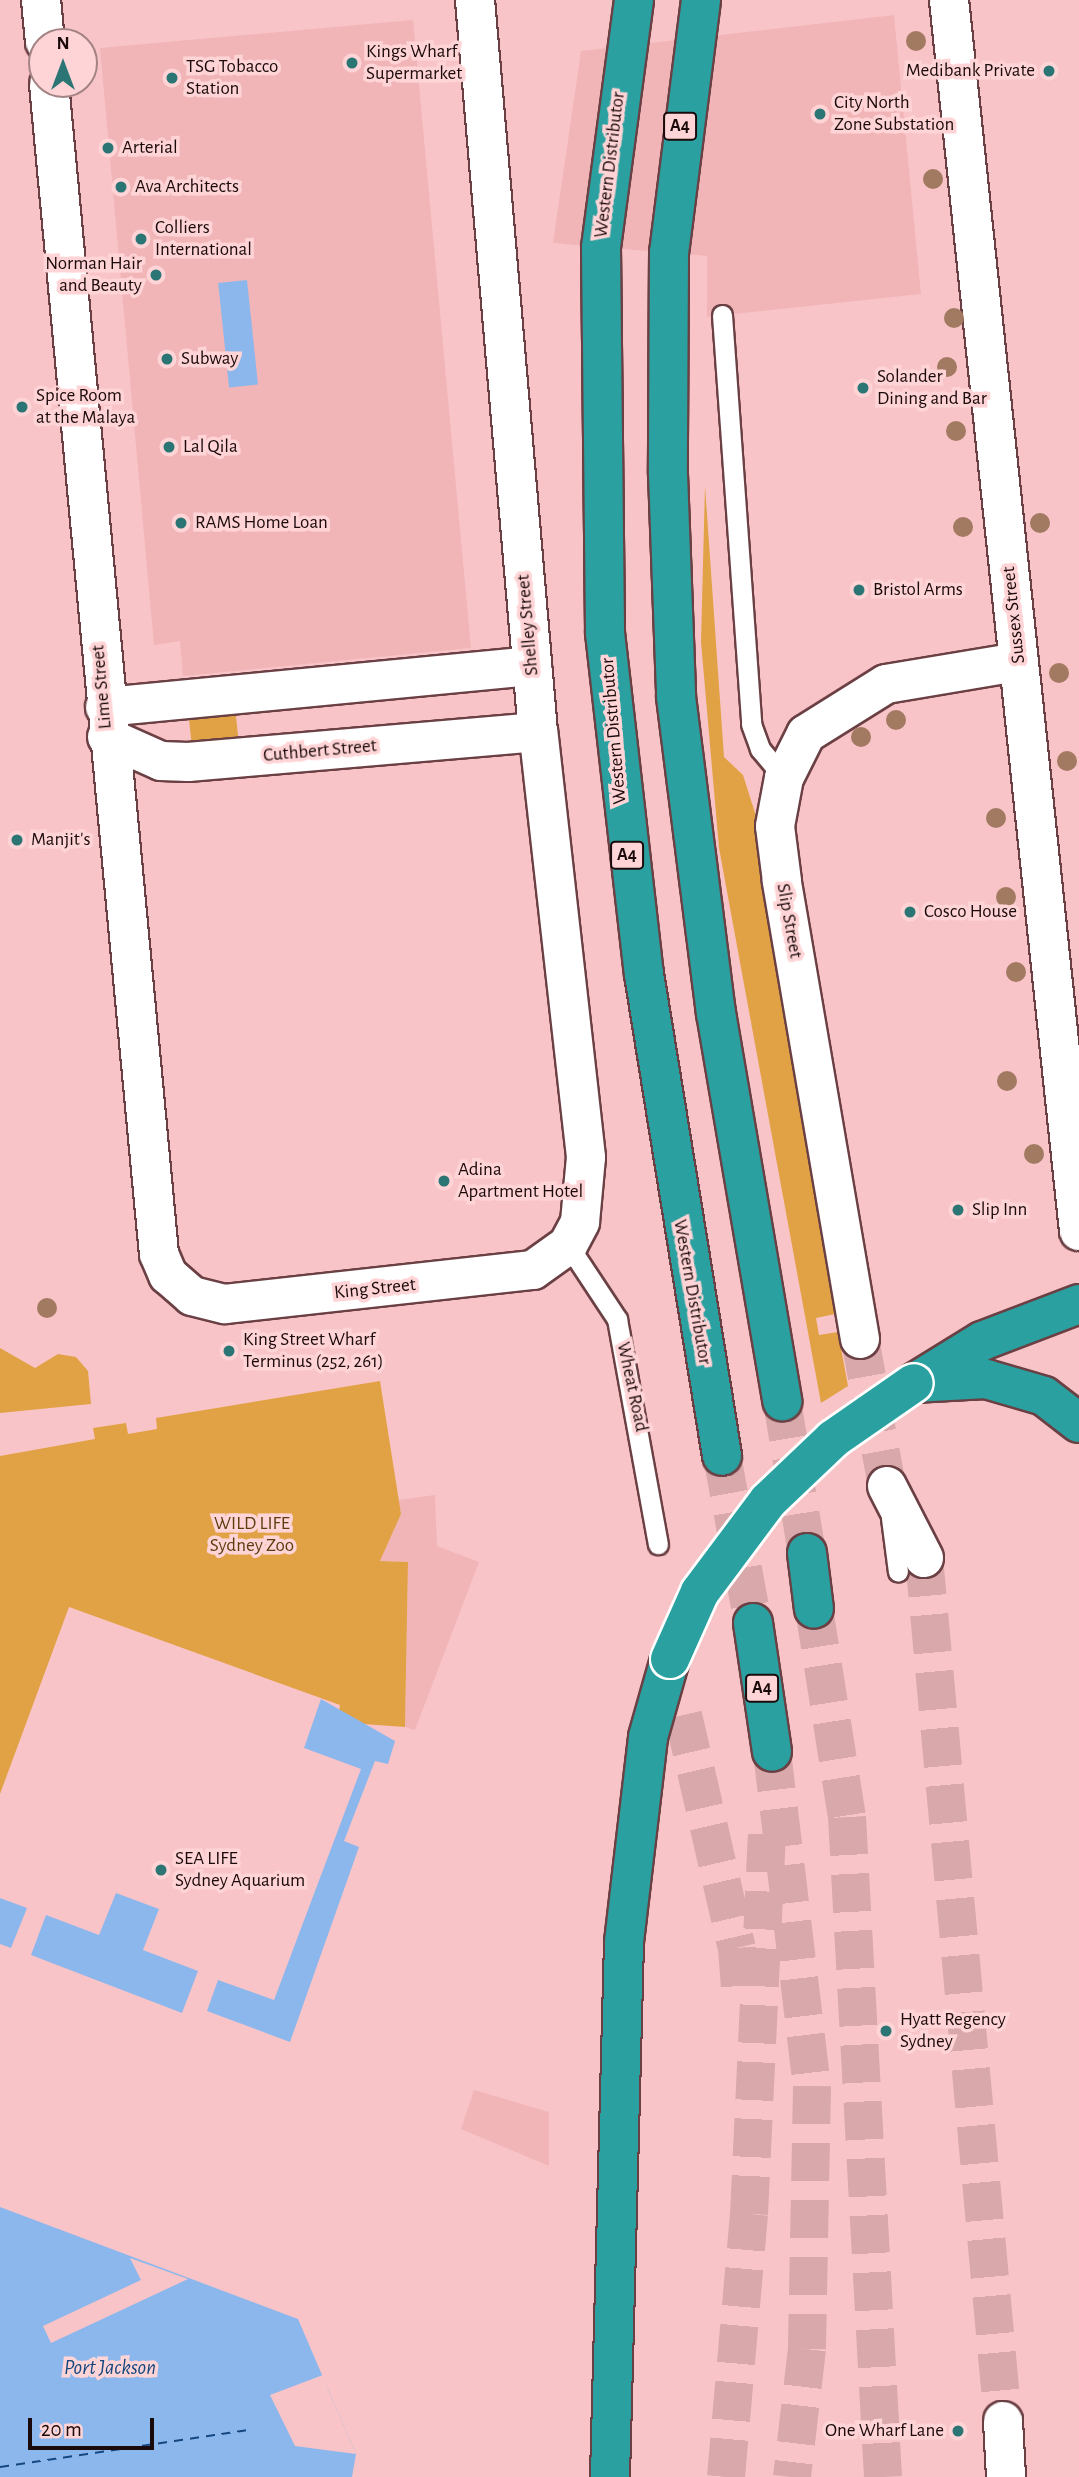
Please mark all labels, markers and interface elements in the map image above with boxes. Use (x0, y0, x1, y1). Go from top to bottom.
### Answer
north arrow (28, 28, 98, 98)
text: N (56, 34, 70, 53)
place label: Kings Wharf Supermarket (366, 41, 462, 85)
marker: Kings Wharf Supermarket (344, 55, 360, 71)
place label: TSG Tobacco Station (186, 56, 278, 100)
place label: Medibank Private (906, 60, 1035, 82)
marker: Medibank Private (1041, 63, 1057, 79)
marker: TSG Tobacco Station (164, 70, 180, 86)
street label: Western Distributor (590, 91, 630, 239)
place label: City North Zone Substation (834, 92, 954, 136)
marker: City North Zone Substation (812, 106, 828, 122)
road number: A4 (662, 112, 698, 140)
place label: Arterial (122, 137, 178, 159)
marker: Arterial (100, 140, 116, 156)
place label: Ava Architects (135, 176, 239, 198)
marker: Ava Architects (113, 179, 129, 195)
place label: Colliers International (155, 217, 252, 261)
marker: Colliers International (133, 231, 149, 247)
place label: Norman Hair and Beauty (45, 253, 142, 297)
marker: Norman Hair and Beauty (148, 267, 164, 283)
place label: Subway (181, 348, 238, 370)
marker: Subway (159, 351, 175, 367)
place label: Solander Dining and Bar (877, 366, 987, 410)
marker: Solander Dining and Bar (855, 380, 871, 396)
place label: Spice Room at the Malaya (36, 385, 135, 429)
marker: Spice Room at the Malaya (14, 399, 30, 415)
place label: Lal Qila (183, 436, 238, 458)
marker: Lal Qila (161, 439, 177, 455)
place label: RAMS Home Loan (195, 512, 328, 534)
marker: RAMS Home Loan (173, 515, 189, 531)
street label: Sussex Street (998, 565, 1030, 665)
street label: Shelley Street (512, 573, 544, 677)
place label: Bristol Arms (873, 579, 963, 601)
marker: Bristol Arms (851, 582, 867, 598)
street label: Lime Street (87, 644, 117, 730)
street label: Western Distributor (596, 657, 632, 805)
street label: Cuthbert Street (262, 735, 378, 767)
place label: Manjit's (31, 829, 90, 851)
marker: Manjit's (9, 832, 25, 848)
road number: A4 (610, 840, 644, 870)
street label: Slip Street (771, 882, 807, 960)
place label: Cosco House (924, 901, 1017, 923)
marker: Cosco House (902, 904, 918, 920)
place label: Adina Apartment Hotel (458, 1159, 583, 1203)
marker: Adina Apartment Hotel (436, 1173, 452, 1189)
place label: Slip Inn (972, 1199, 1027, 1221)
marker: Slip Inn (950, 1202, 966, 1218)
street label: Western Distributor (668, 1218, 716, 1366)
street label: King Street (333, 1273, 417, 1305)
place label: King Street Wharf Terminus (252, 261) (243, 1329, 384, 1373)
street label: Wheat Road (611, 1340, 653, 1434)
marker: King Street Wharf Terminus (252, 261) (221, 1343, 237, 1359)
park label: WILD LIFE Sydney Zoo (210, 1513, 294, 1557)
road number: A4 (744, 1674, 780, 1702)
place label: SEA LIFE Sydney Aquarium (175, 1848, 305, 1892)
marker: SEA LIFE Sydney Aquarium (153, 1862, 169, 1878)
place label: Hyatt Regency Sydney (900, 2009, 1006, 2053)
marker: Hyatt Regency Sydney (878, 2023, 894, 2039)
water label: Port Jackson (64, 2355, 156, 2381)
scale bar (32, 2404, 158, 2448)
text: 20 m (41, 2419, 82, 2440)
place label: One Wharf Lane (825, 2420, 944, 2442)
marker: One Wharf Lane (950, 2423, 966, 2439)

